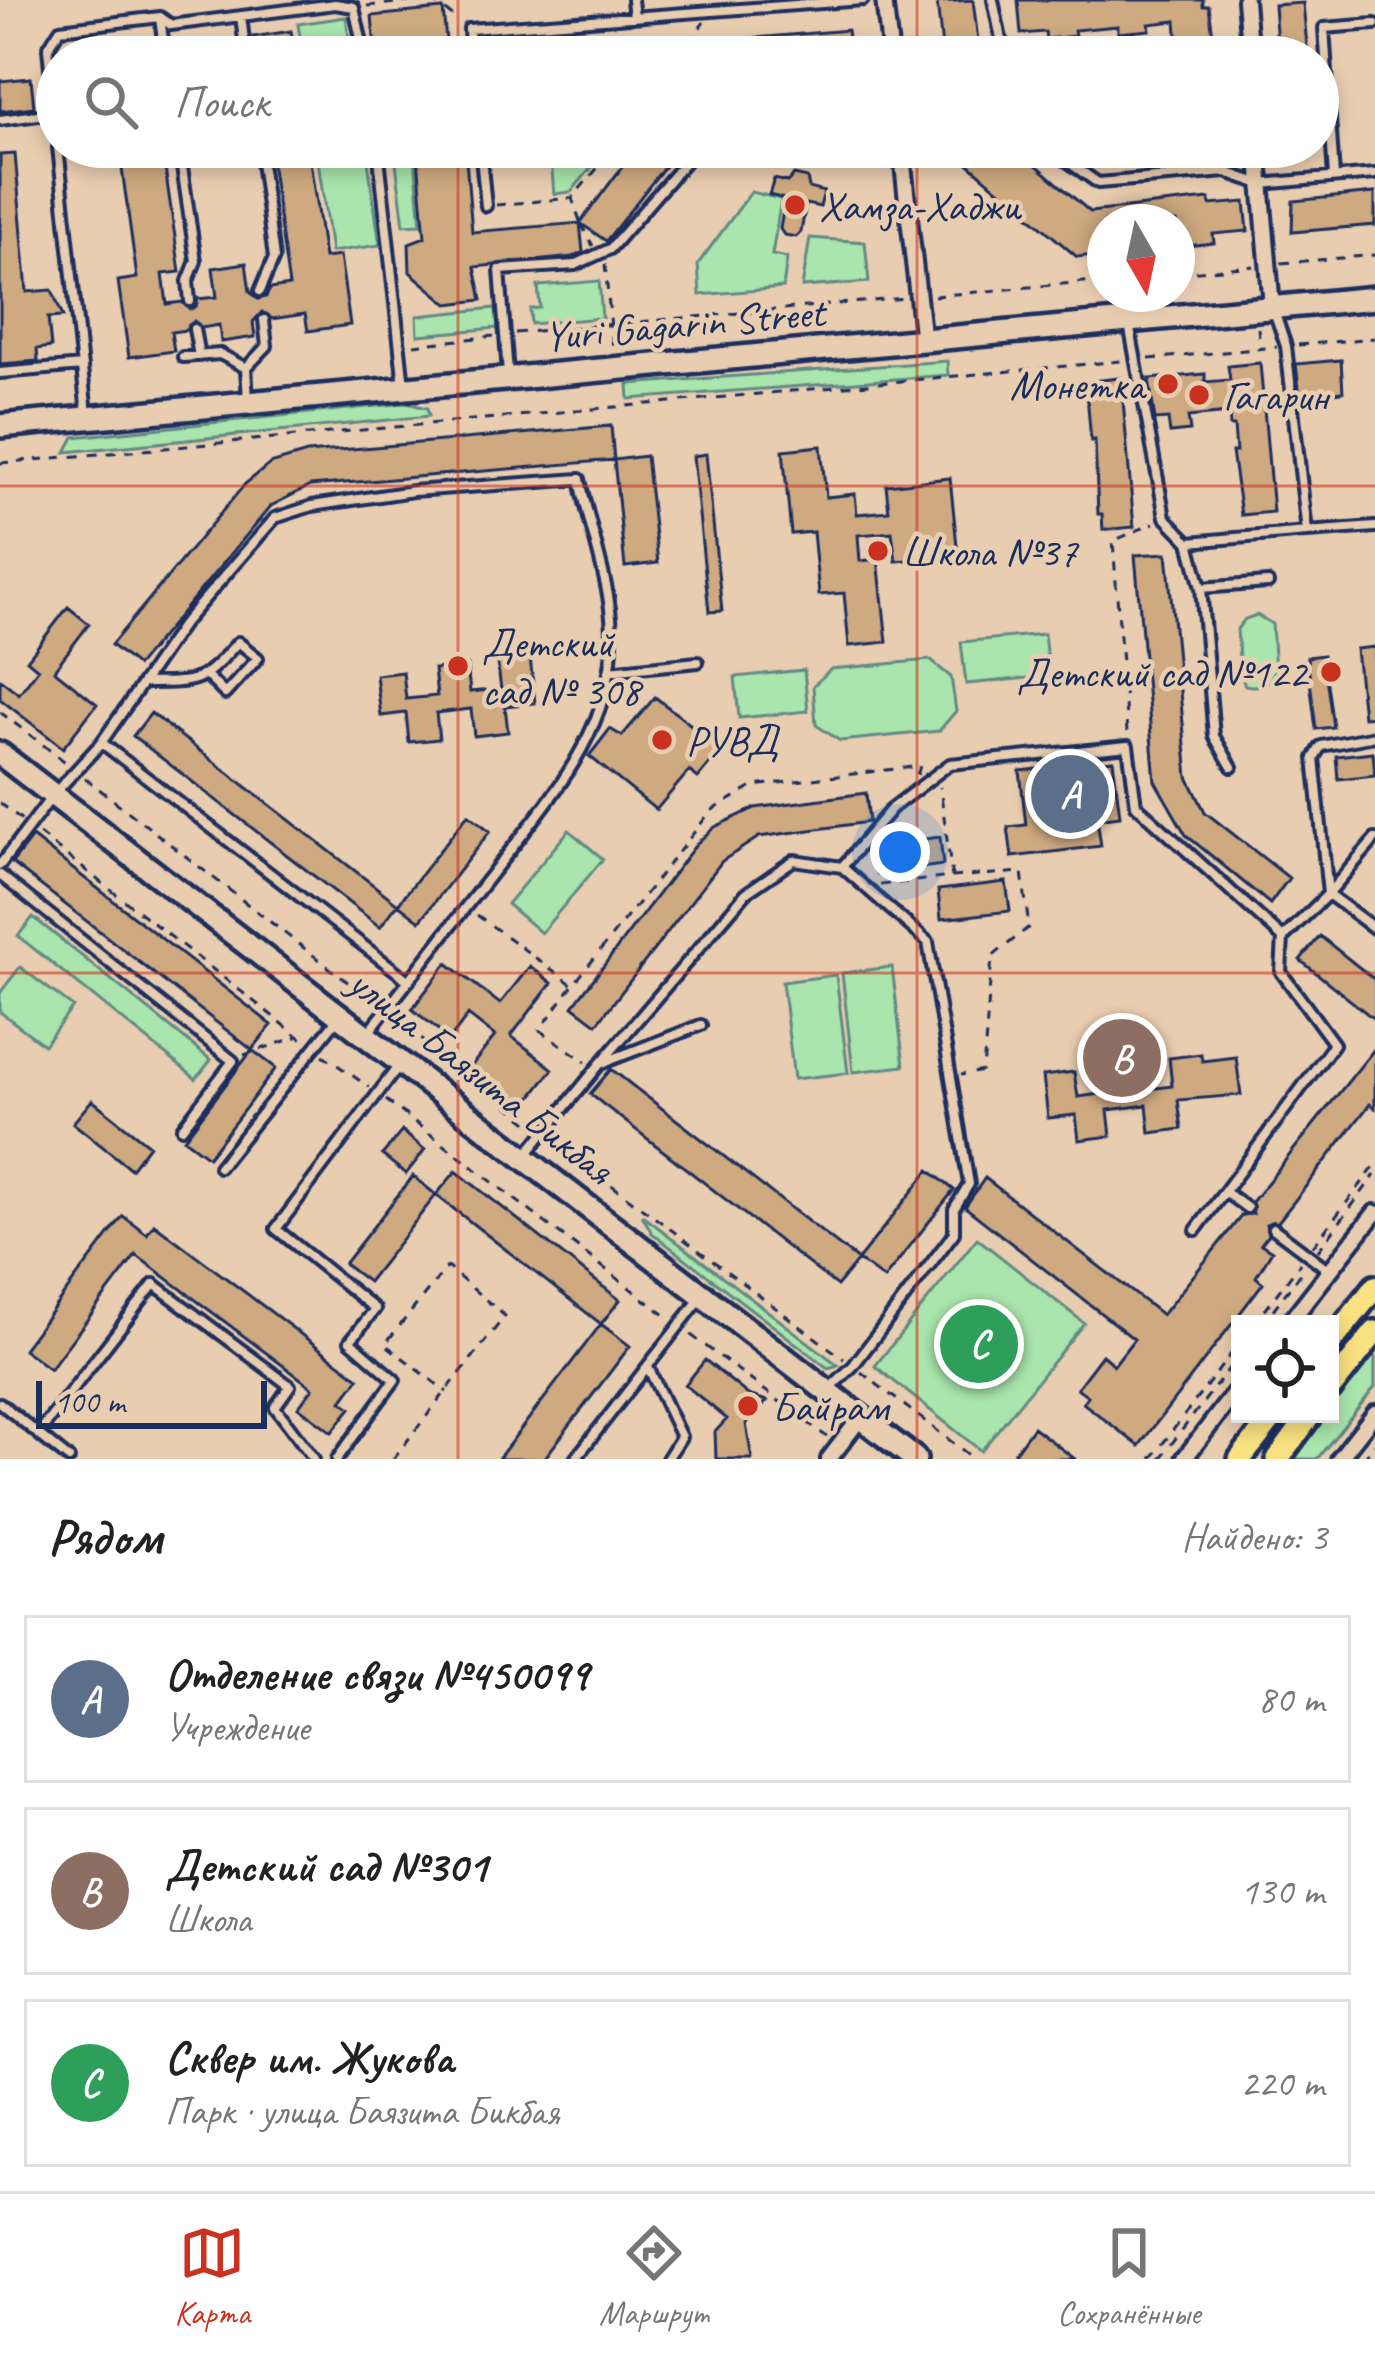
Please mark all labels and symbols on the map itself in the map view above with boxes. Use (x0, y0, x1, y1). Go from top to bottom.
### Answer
place label: Хамза-Хаджи (819, 180, 1022, 233)
marker: Хамза-Хаджи (782, 192, 808, 218)
north arrow (1087, 204, 1195, 312)
street label: Yuri Gagarin Street (542, 285, 831, 363)
place label: Монетка (1010, 359, 1148, 412)
place label: Гагарин (1223, 370, 1331, 423)
marker: Монетка (1155, 371, 1181, 397)
marker: Гагарин (1186, 382, 1212, 408)
place label: Школа №37 (902, 526, 1079, 579)
marker: Школа №37 (865, 538, 891, 564)
place label: Детский сад № 308 (482, 617, 644, 718)
place label: Детский сад №122 (1017, 647, 1310, 700)
marker: Детский сад № 308 (445, 653, 471, 679)
marker: Детский сад №122 (1318, 659, 1344, 685)
place label: РУВД (686, 715, 780, 768)
marker: РУВД (649, 727, 675, 753)
pin: A (1031, 749, 1109, 839)
your location (870, 822, 930, 882)
street label: улица Баязита Бикбая (336, 954, 625, 1197)
pin: B (1083, 1013, 1161, 1103)
pin: C (940, 1299, 1018, 1389)
scale bar (36, 1375, 267, 1428)
place label: Байрам (772, 1381, 891, 1434)
marker: Байрам (735, 1393, 761, 1419)

